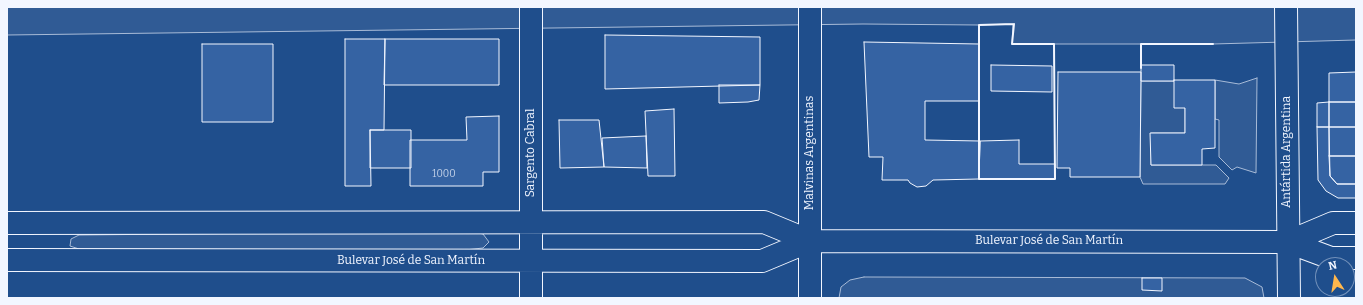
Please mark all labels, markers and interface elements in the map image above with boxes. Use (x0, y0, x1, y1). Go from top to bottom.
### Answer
street label: Malvinas Argentinas (803, 96, 817, 210)
street label: Antártida Argentina (1280, 96, 1294, 208)
street label: Sargento Cabral (524, 109, 538, 197)
house number: 1000 (432, 168, 456, 180)
street label: Bulevar José de San Martín (975, 234, 1123, 248)
street label: Bulevar José de San Martín (337, 254, 485, 268)
north arrow (1315, 257, 1355, 297)
text: N (1327, 259, 1338, 273)

